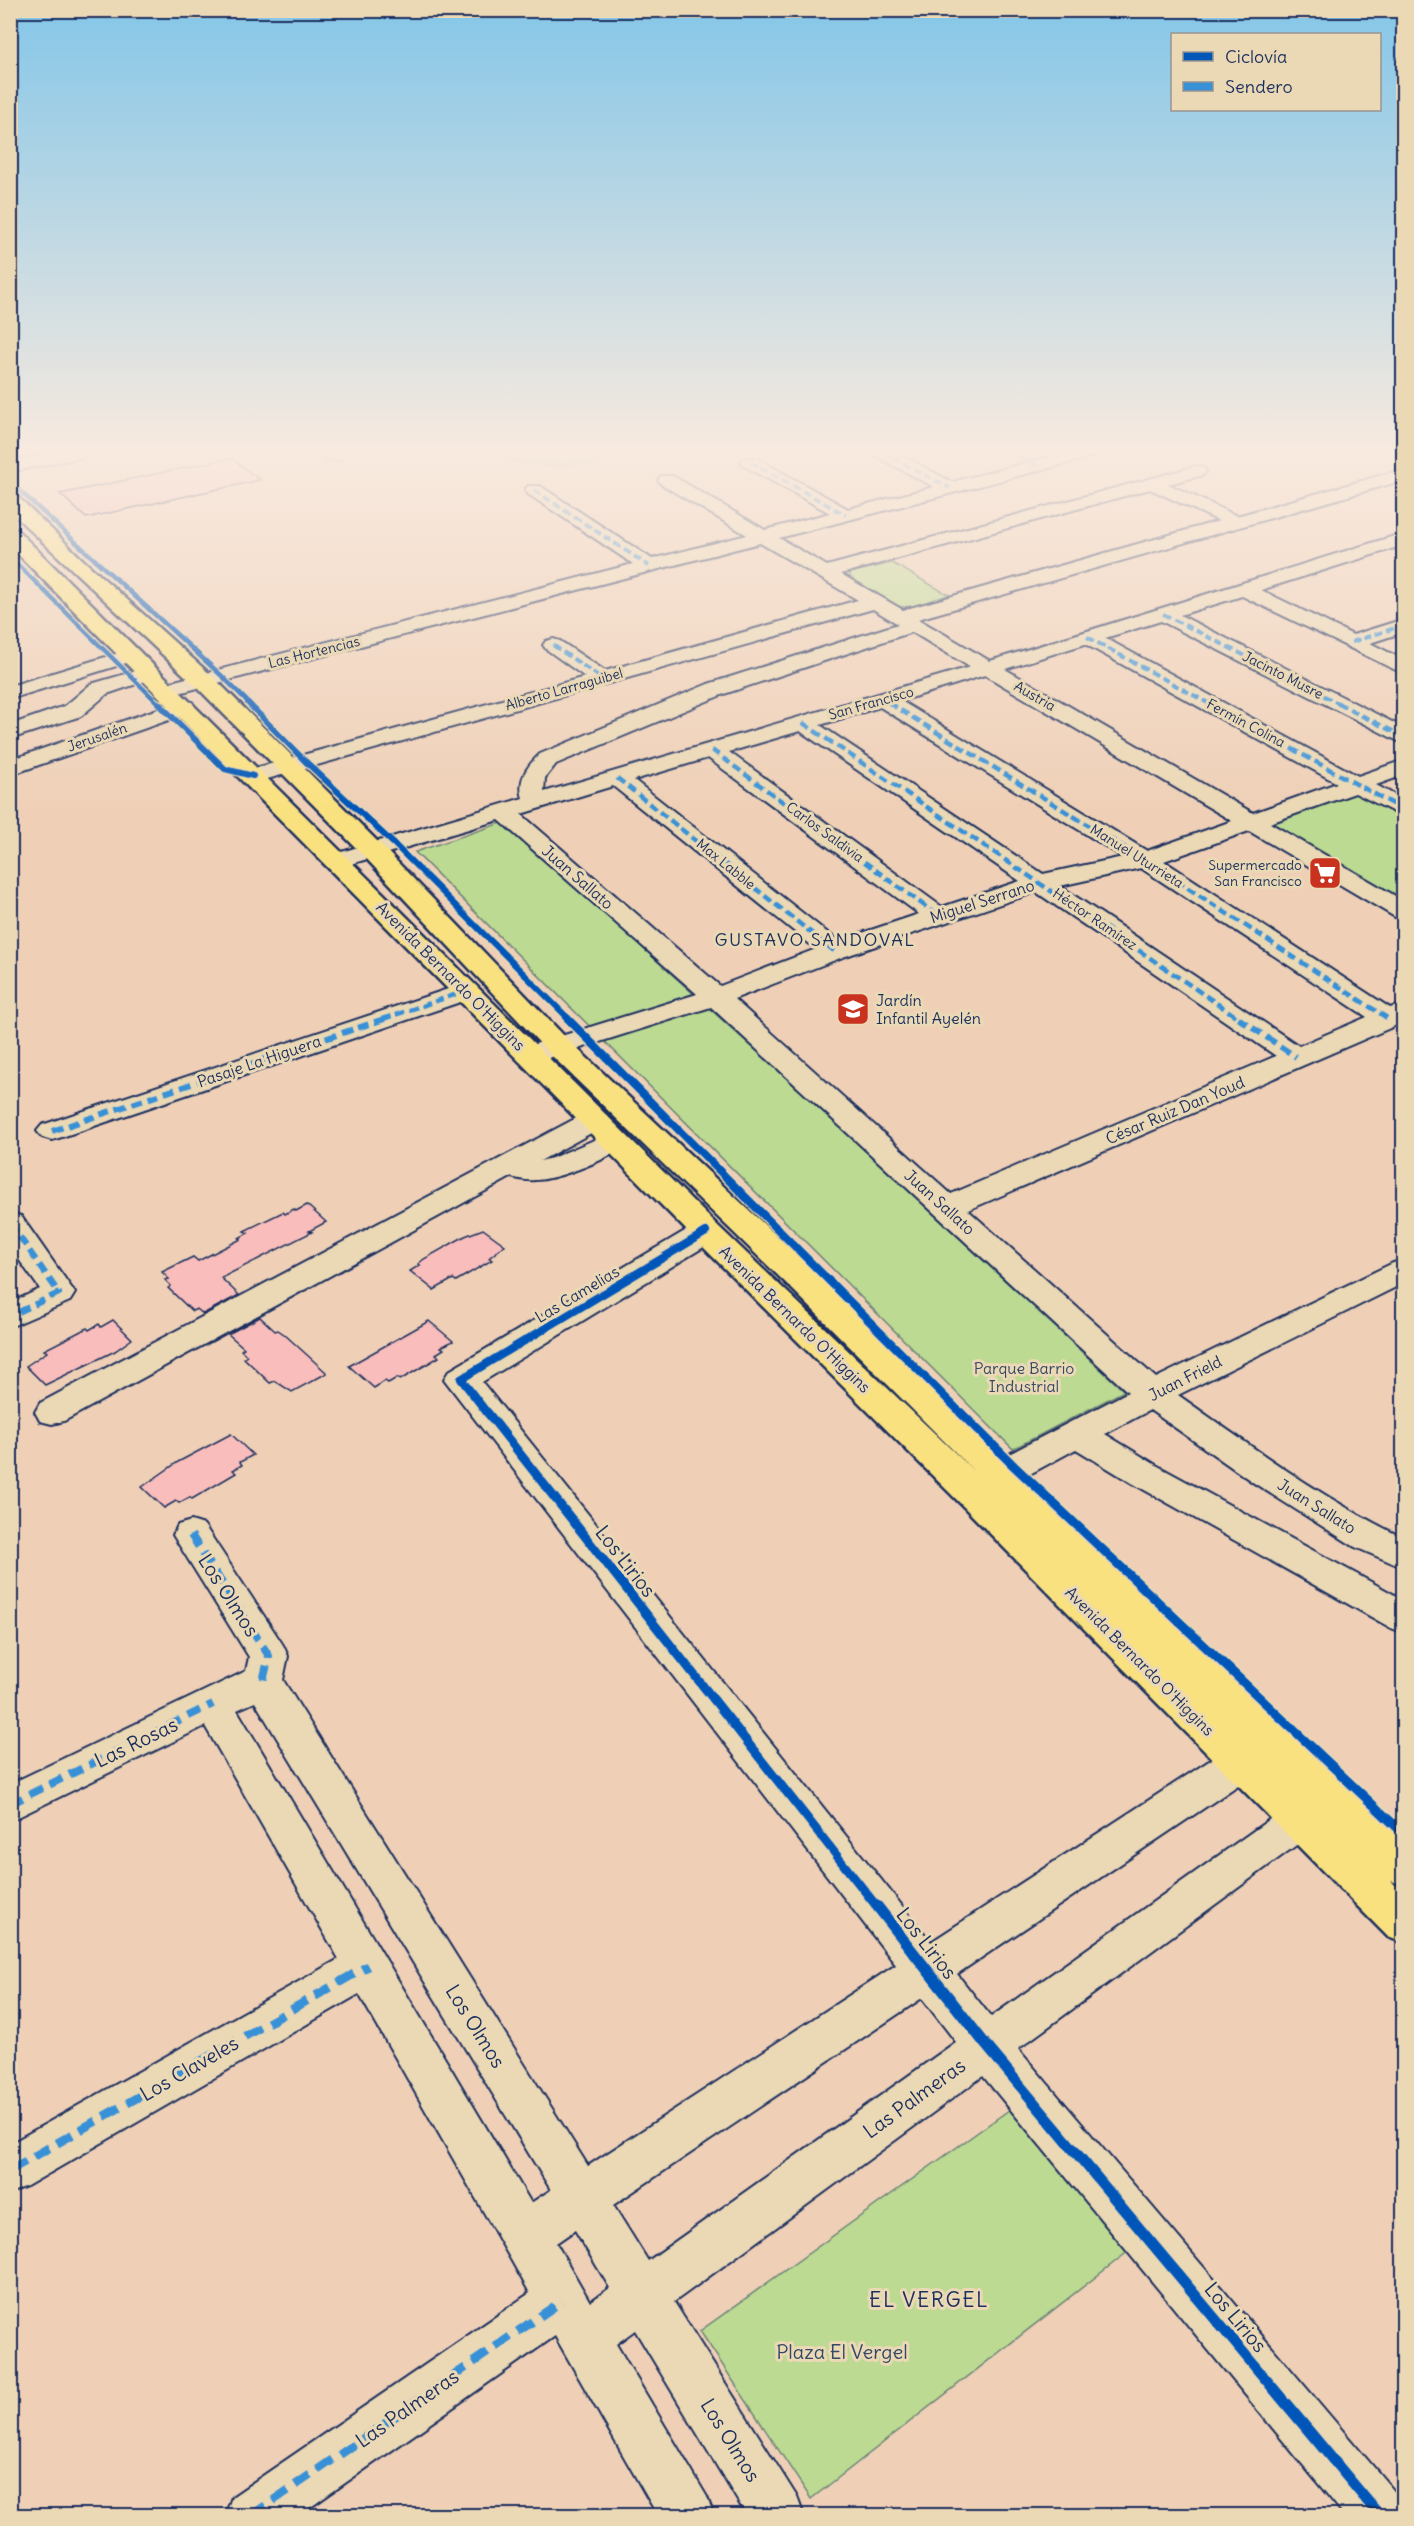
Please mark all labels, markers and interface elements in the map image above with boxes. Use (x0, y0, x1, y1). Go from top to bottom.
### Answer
legend (1171, 33, 1381, 111)
text: Ciclovía (1225, 45, 1287, 68)
text: Sendero (1225, 75, 1293, 98)
street label: Las Hortencias (266, 632, 362, 672)
street label: Jacinto Musre (1240, 647, 1326, 703)
street label: Alberto Larraguibel (503, 664, 625, 714)
street label: Austria (1011, 677, 1059, 715)
street label: San Francisco (826, 682, 916, 724)
street label: Fermín Colina (1204, 695, 1288, 751)
street label: Jerusalén (65, 718, 129, 756)
street label: Carlos Saldivia (783, 798, 867, 866)
street label: Manuel Uturrieta (1087, 820, 1187, 892)
street label: Max Labble (693, 835, 759, 893)
street label: Juan Sallato (538, 840, 618, 914)
supermarket icon: Supermercado San Francisco (1307, 855, 1343, 891)
place label: Supermercado San Francisco (1208, 856, 1302, 890)
street label: Miguel Serrano (927, 875, 1037, 927)
street label: Héctor Ramírez (1049, 884, 1141, 954)
street label: Avenida Bernardo O'Higgins (372, 897, 530, 1055)
district label: GUSTAVO SANDOVAL (715, 928, 916, 951)
place label: Jardín Infantil Ayelén (876, 990, 981, 1028)
school or university icon: Jardín Infantil Ayelén (835, 991, 871, 1027)
street label: Pasaje La Higuera (194, 1030, 324, 1092)
street label: César Ruiz Dan Youd (1103, 1072, 1247, 1148)
street label: Juan Sallato (900, 1165, 980, 1239)
street label: Avenida Bernardo O'Higgins (715, 1241, 875, 1397)
street label: Las Camelias (531, 1261, 623, 1327)
street label: Juan Frield (1145, 1351, 1225, 1405)
park label: Parque Barrio Industrial (974, 1358, 1074, 1396)
street label: Juan Sallato (1274, 1474, 1360, 1538)
street label: Los Lirios (590, 1520, 662, 1602)
street label: Los Olmos (193, 1549, 265, 1641)
street label: Avenida Bernardo O'Higgins (1061, 1582, 1219, 1740)
street label: Las Rosas (90, 1711, 182, 1773)
street label: Los Lirios (891, 1902, 963, 1984)
street label: Los Olmos (441, 1980, 511, 2072)
street label: Los Claveles (135, 2030, 243, 2106)
street label: Las Palmeras (858, 2053, 970, 2143)
street label: Los Lirios (1199, 2277, 1273, 2357)
district label: EL VERGEL (869, 2286, 989, 2313)
park label: Plaza El Vergel (776, 2339, 908, 2364)
street label: Las Palmeras (351, 2363, 463, 2453)
street label: Los Olmos (696, 2394, 766, 2486)

